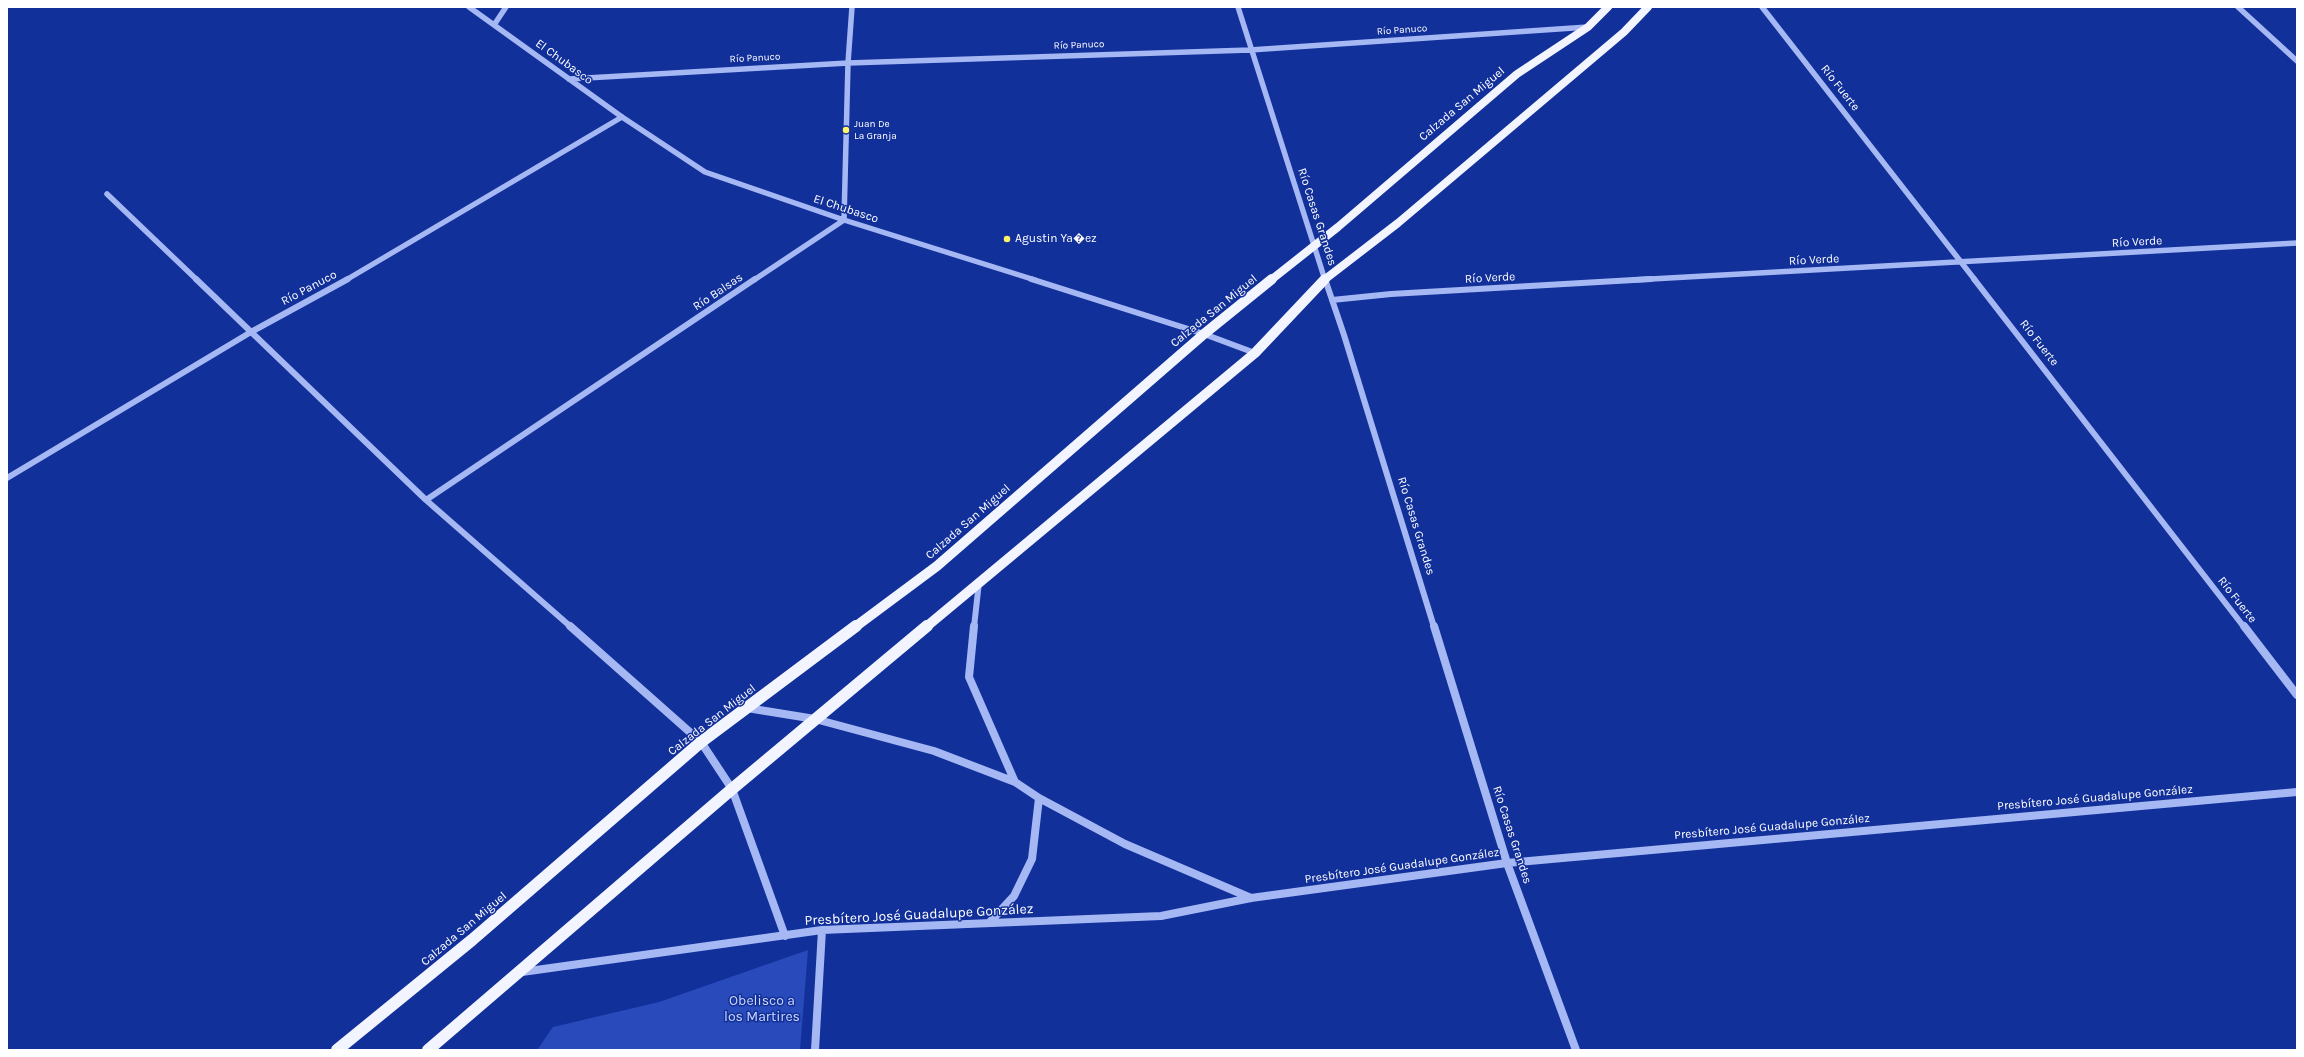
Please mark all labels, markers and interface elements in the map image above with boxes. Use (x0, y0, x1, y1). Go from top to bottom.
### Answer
street label: Río Panuco (1376, 22, 1428, 38)
street label: El Chubasco (532, 36, 596, 88)
street label: Río Panuco (1053, 38, 1105, 52)
street label: Río Panuco (729, 51, 781, 65)
street label: Río Fuerte (1817, 62, 1863, 114)
street label: Calzada San Miguel (1416, 64, 1508, 144)
place label: Juan De La Granja (854, 118, 897, 142)
marker: Juan De La Granja (841, 125, 851, 135)
street label: Río Casas Grandes (1294, 166, 1340, 268)
street label: El Chubasco (812, 192, 880, 226)
place label: Agustin Ya�ez (1015, 232, 1097, 246)
street label: Río Verde (2111, 233, 2163, 251)
marker: Agustin Ya�ez (1002, 234, 1012, 244)
street label: Río Verde (1788, 251, 1840, 269)
street label: Río Panuco (279, 267, 339, 309)
street label: Río Verde (1464, 269, 1516, 287)
street label: Río Balsas (690, 270, 746, 314)
street label: Calzada San Miguel (1168, 272, 1260, 350)
street label: Río Fuerte (2016, 317, 2062, 369)
street label: Río Casas Grandes (1394, 475, 1438, 577)
street label: Calzada San Miguel (923, 481, 1013, 563)
street label: Río Fuerte (2214, 574, 2260, 626)
street label: Calzada San Miguel (665, 681, 759, 759)
street label: Presbítero José Guadalupe González (1997, 782, 2193, 814)
street label: Río Casas Grandes (1489, 784, 1535, 886)
street label: Presbítero José Guadalupe González (1674, 811, 1870, 843)
street label: Presbítero José Guadalupe González (1304, 845, 1500, 887)
street label: Calzada San Miguel (418, 889, 510, 969)
street label: Presbítero José Guadalupe González (804, 901, 1034, 929)
park label: Obelisco a los Martires (724, 993, 800, 1026)

